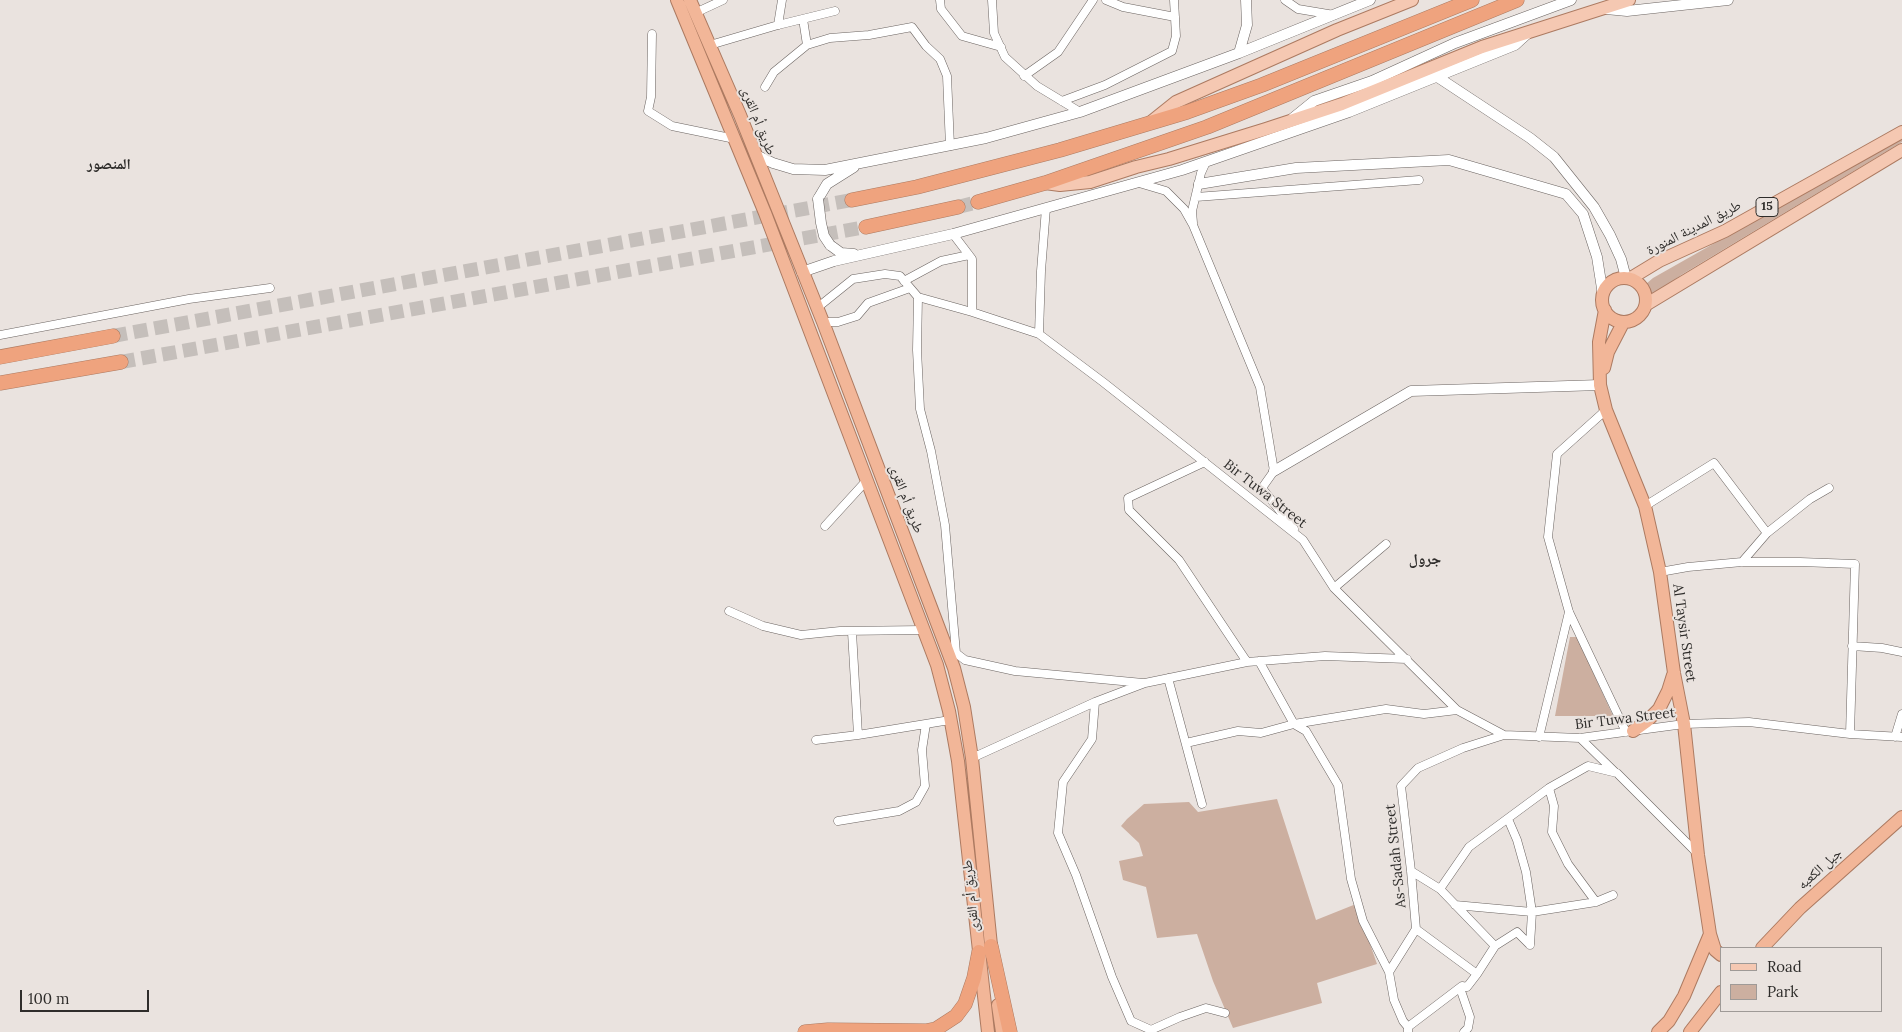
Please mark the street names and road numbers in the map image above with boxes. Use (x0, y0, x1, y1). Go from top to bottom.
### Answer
street label: طريق أم القرى (737, 84, 779, 158)
street label: طريق المدينة المنورة (1644, 197, 1744, 259)
road number: 15 (1756, 198, 1778, 216)
street label: Bir Tuwa Street (1220, 456, 1310, 532)
street label: طريق أم القرى (885, 462, 927, 536)
street label: Al Taysir Street (1669, 583, 1699, 683)
street label: Bir Tuwa Street (1574, 705, 1676, 733)
street label: As-Sadah Street (1382, 803, 1410, 909)
street label: جبل الكعبه (1794, 845, 1846, 893)
street label: طريق أم القرى (959, 859, 983, 933)

